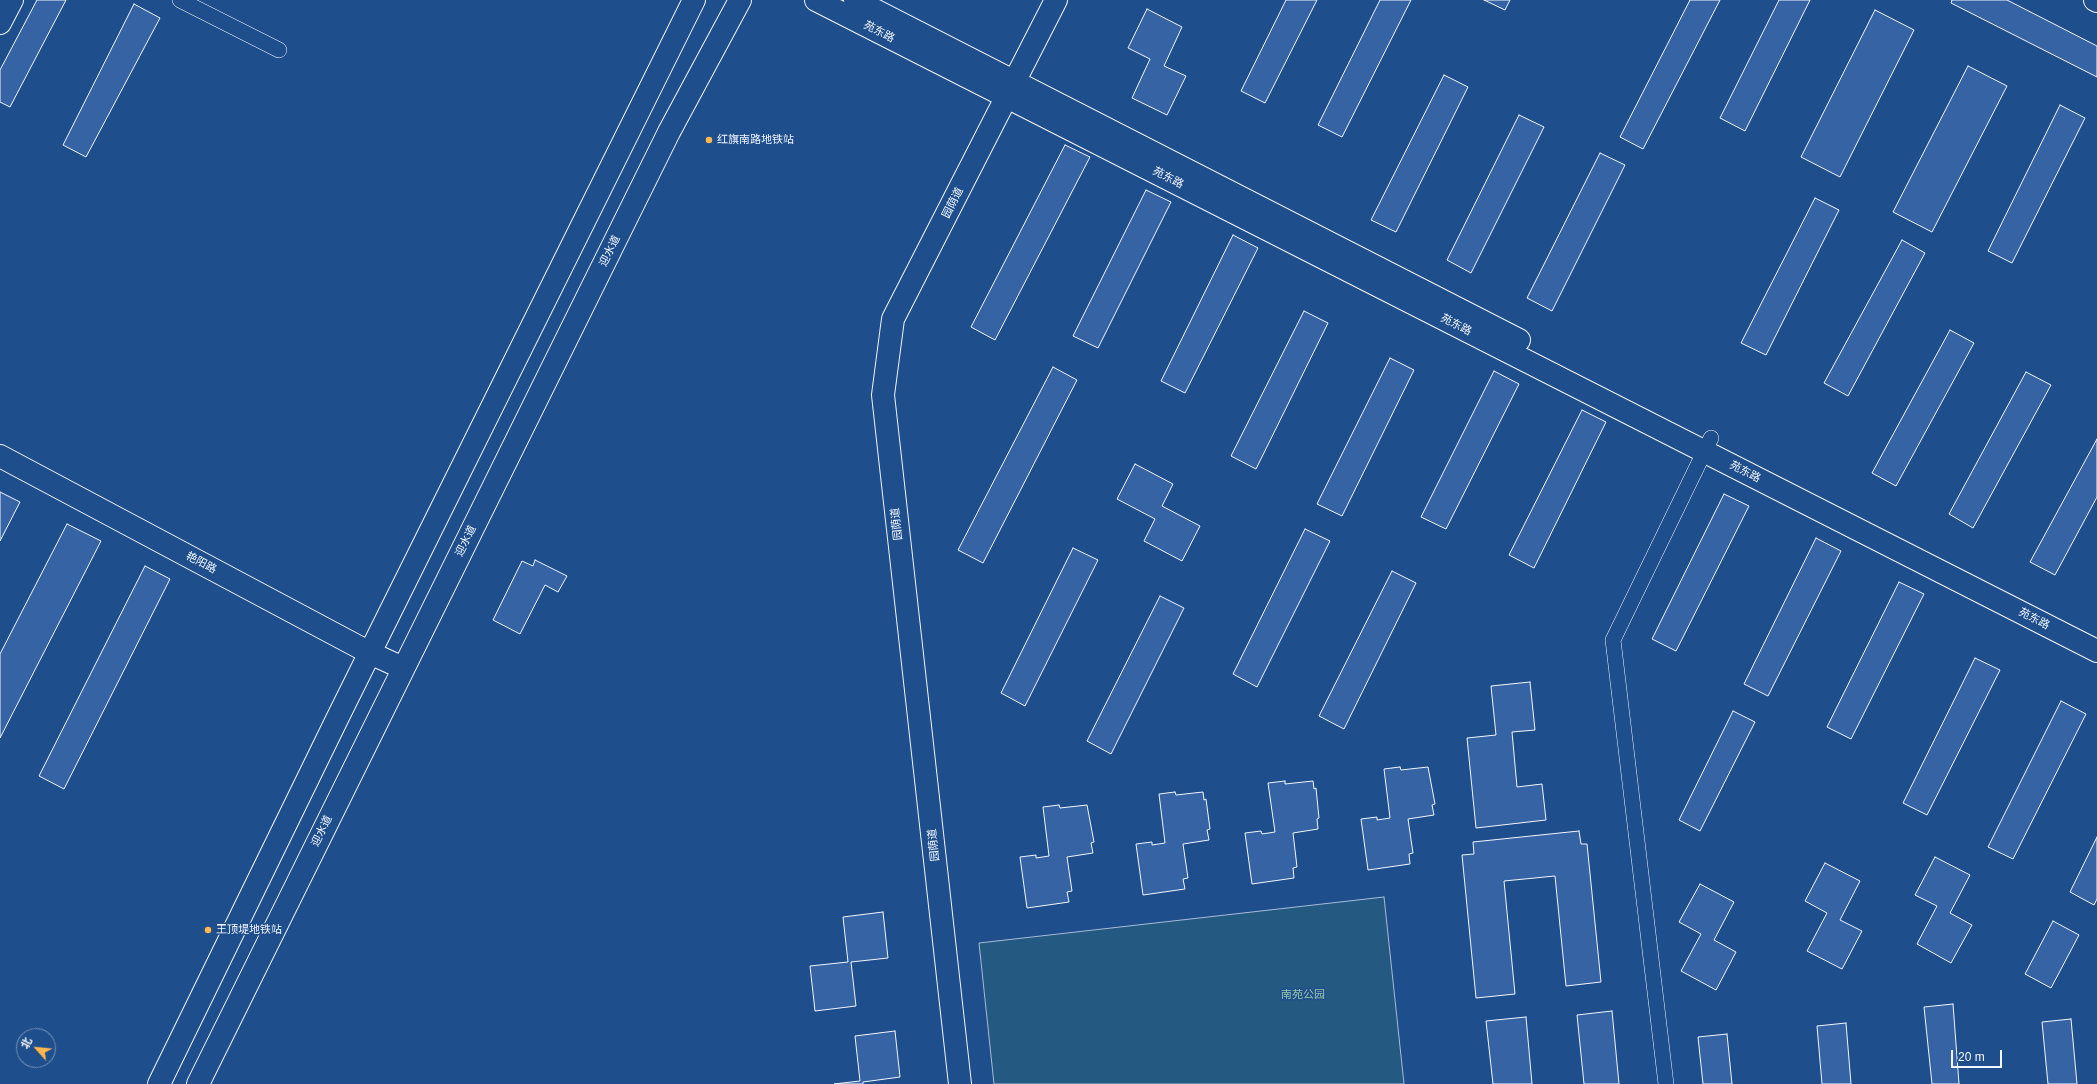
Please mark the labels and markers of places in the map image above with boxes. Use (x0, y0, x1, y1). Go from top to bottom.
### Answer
place label: 红旗南路地铁站 (717, 133, 794, 147)
marker: 红旗南路地铁站 (704, 135, 714, 145)
place label: 王顶堤地铁站 (216, 923, 282, 937)
marker: 王顶堤地铁站 (203, 925, 213, 935)

